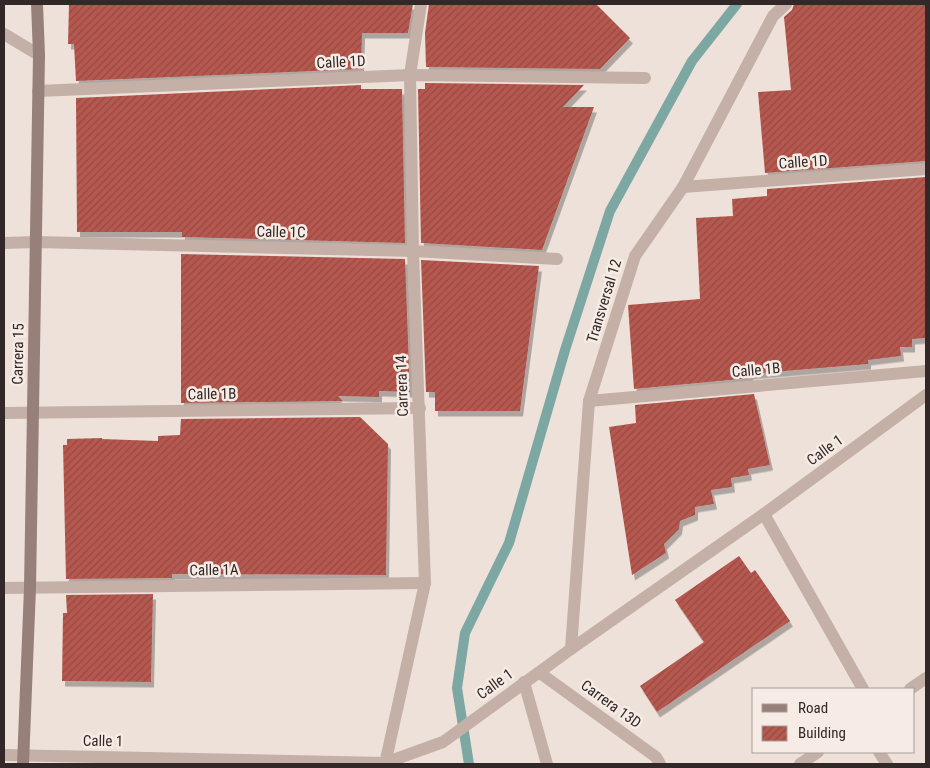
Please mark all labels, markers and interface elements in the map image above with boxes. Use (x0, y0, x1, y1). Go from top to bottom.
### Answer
street label: Calle 1D (316, 52, 366, 72)
street label: Calle 1D (778, 151, 828, 173)
street label: Calle 1C (256, 223, 306, 241)
street label: Transversal 12 (583, 257, 625, 345)
street label: Carrera 15 (8, 323, 28, 385)
street label: Carrera 14 (392, 355, 412, 417)
street label: Calle 1B (731, 359, 781, 381)
street label: Calle 1B (188, 385, 236, 403)
street label: Calle 1 (803, 431, 847, 469)
street label: Calle 1A (189, 561, 239, 579)
street label: Calle 1 (473, 665, 517, 703)
street label: Carrera 13D (577, 676, 645, 732)
legend (752, 688, 915, 753)
text: Road (798, 699, 828, 717)
text: Building (798, 724, 846, 742)
street label: Calle 1 (83, 732, 123, 750)

